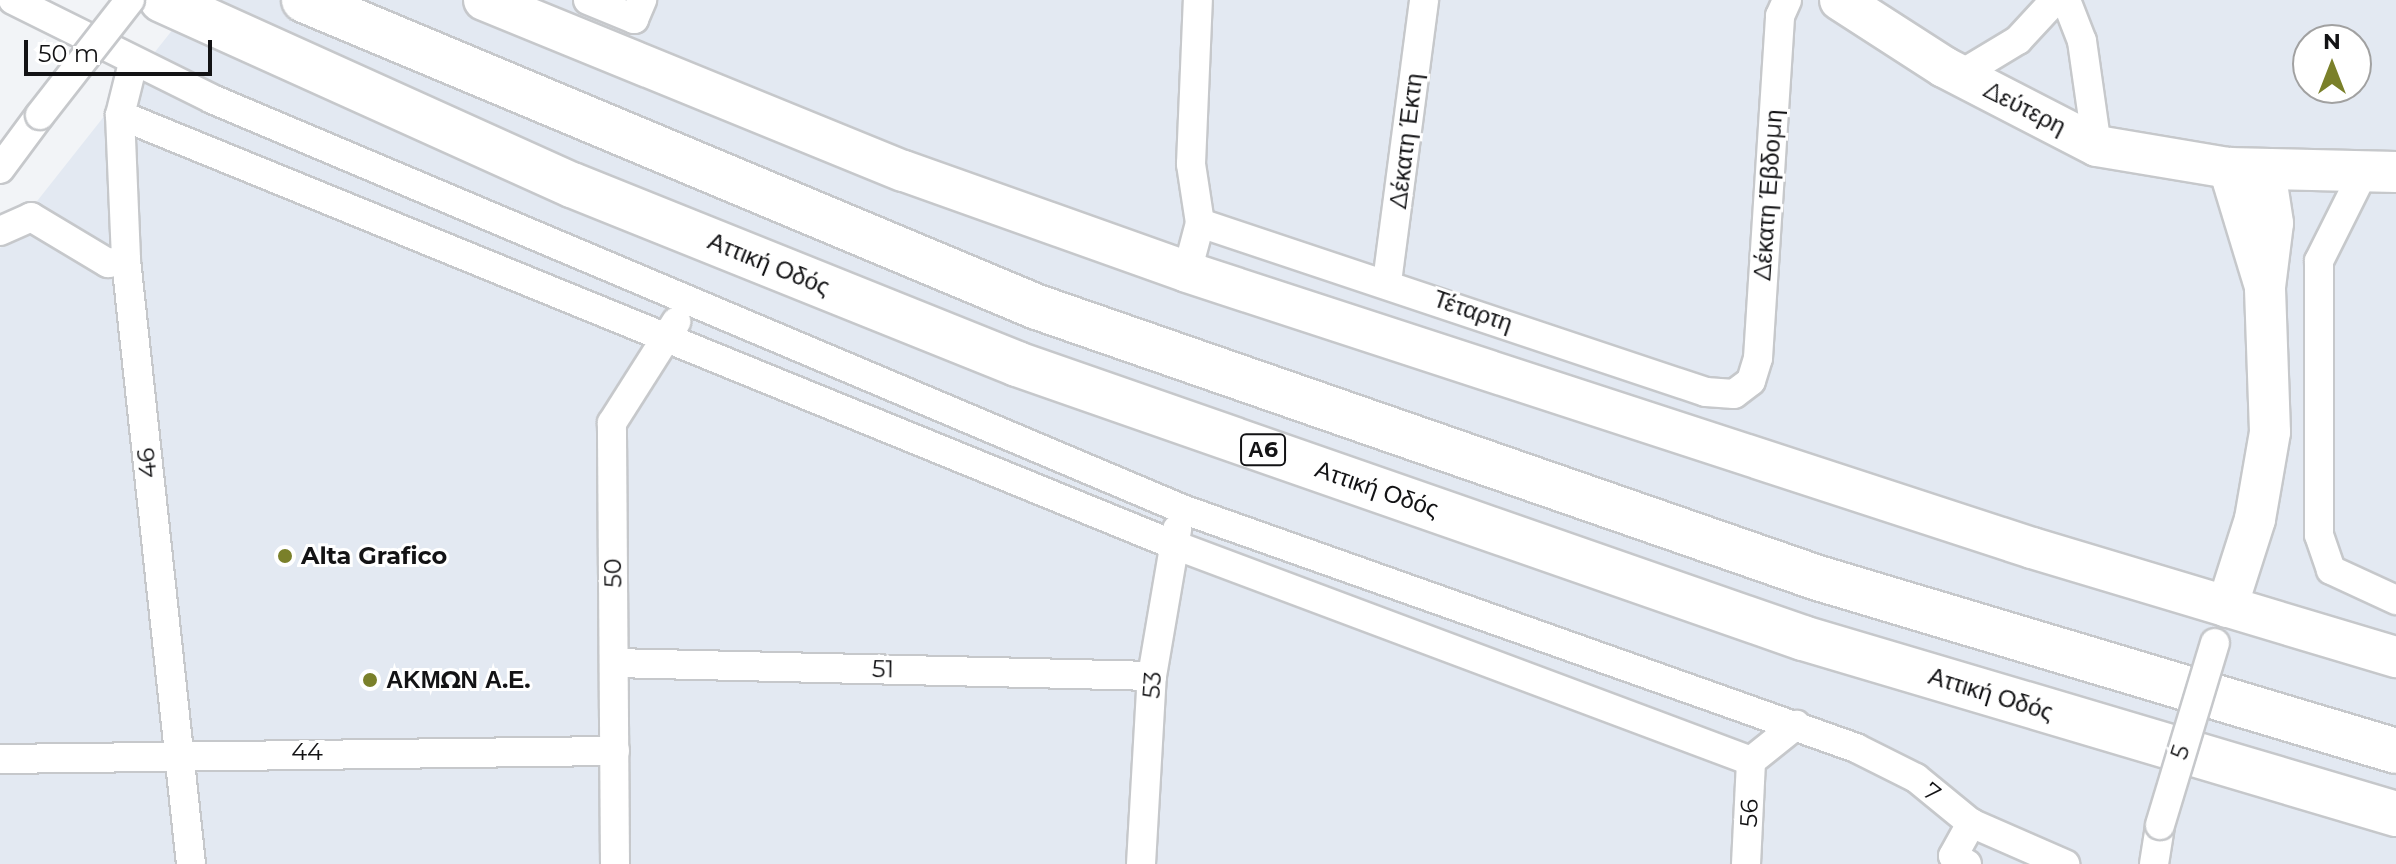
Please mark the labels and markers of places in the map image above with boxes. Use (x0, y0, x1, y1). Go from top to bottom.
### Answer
place label: Alta Grafico (301, 542, 447, 570)
marker: Alta Grafico (276, 547, 294, 565)
place label: ΑΚΜΩΝ Α.Ε. (386, 666, 531, 694)
marker: ΑΚΜΩΝ Α.Ε. (361, 671, 379, 689)

